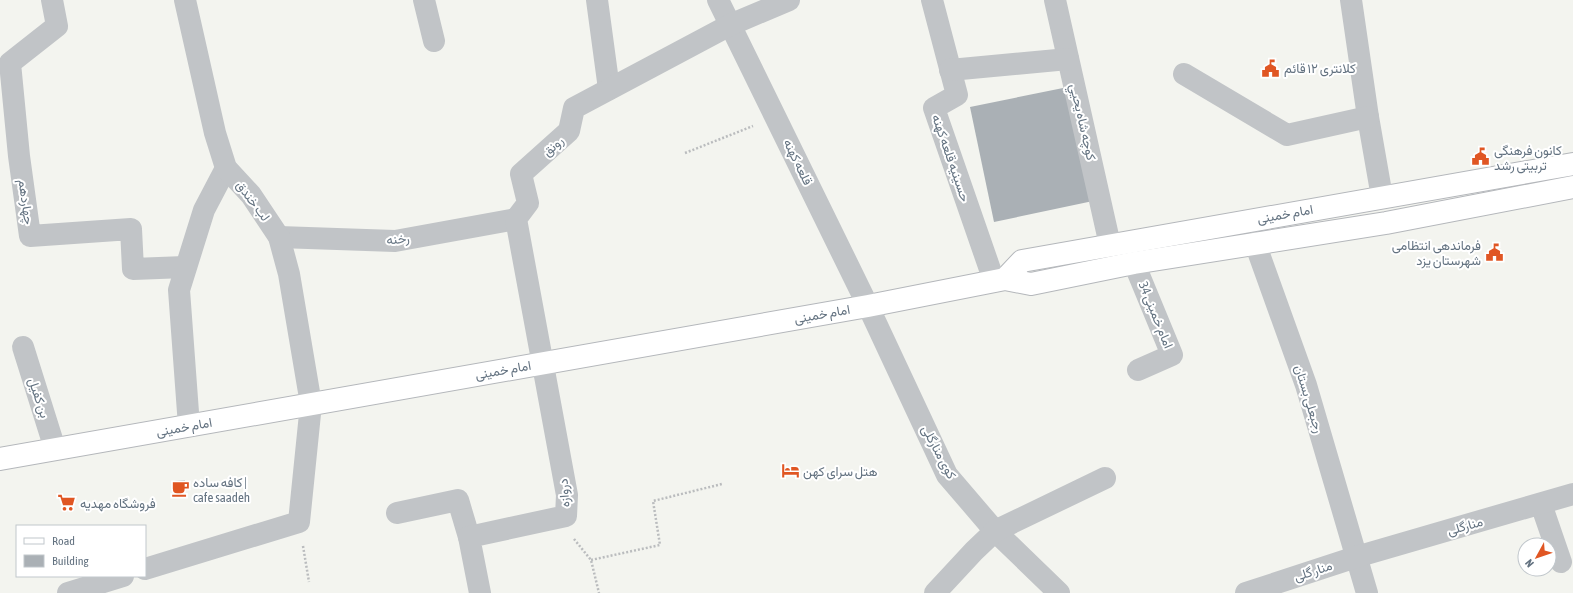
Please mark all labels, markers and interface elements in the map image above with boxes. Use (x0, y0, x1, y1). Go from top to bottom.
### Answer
public building icon: کلانتری ۱۲ قائم (1261, 58, 1281, 78)
place label: کلانتری ۱۲ قائم (1284, 61, 1356, 77)
street label: کوچه شاه يحيي (1064, 82, 1099, 163)
street label: حسينيه قلعه کهنه (928, 112, 973, 204)
street label: رونق (540, 133, 567, 160)
street label: قلعه کهنه (780, 137, 816, 188)
place label: کانون فرهنگی تربیتی رشد (1494, 143, 1562, 174)
public building icon: کانون فرهنگی تربیتی رشد (1471, 147, 1491, 167)
street label: چهاردهم (13, 178, 37, 226)
street label: لب خندق (232, 178, 273, 225)
street label: امام خمینی (1256, 202, 1314, 227)
street label: رخنه (386, 231, 410, 248)
place label: فرماندهی انتظامی شهرستان یزد (1392, 238, 1481, 269)
public building icon: فرماندهی انتظامی شهرستان یزد (1484, 242, 1504, 262)
street label: امام خمینی 34 (1135, 279, 1176, 351)
street label: امام خمینی (793, 302, 851, 327)
street label: امام خمینی (474, 358, 532, 383)
street label: رجبعلی بستان (1291, 363, 1326, 435)
street label: بن کفیل (25, 376, 53, 420)
street label: امام خمینی (155, 415, 213, 440)
street label: کوی منارگلی (918, 423, 960, 482)
hotel icon: هتل سرای کهن (780, 461, 800, 481)
place label: هتل سرای کهن (803, 464, 877, 480)
place label: کافه ساده | cafe saadeh (193, 475, 250, 505)
street label: دروازه (556, 478, 573, 508)
cafe icon: کافه ساده | cafe saadeh (170, 479, 190, 499)
supermarket icon: فروشگاه مهدیه (57, 493, 77, 513)
place label: فروشگاه مهدیه (80, 496, 156, 512)
street label: منارگلی (1445, 514, 1485, 539)
legend (16, 525, 146, 577)
text: Road (52, 534, 75, 548)
north arrow (1517, 537, 1557, 577)
text: Building (52, 554, 90, 568)
text: N (1523, 557, 1536, 570)
street label: منار گلی (1292, 558, 1334, 585)

